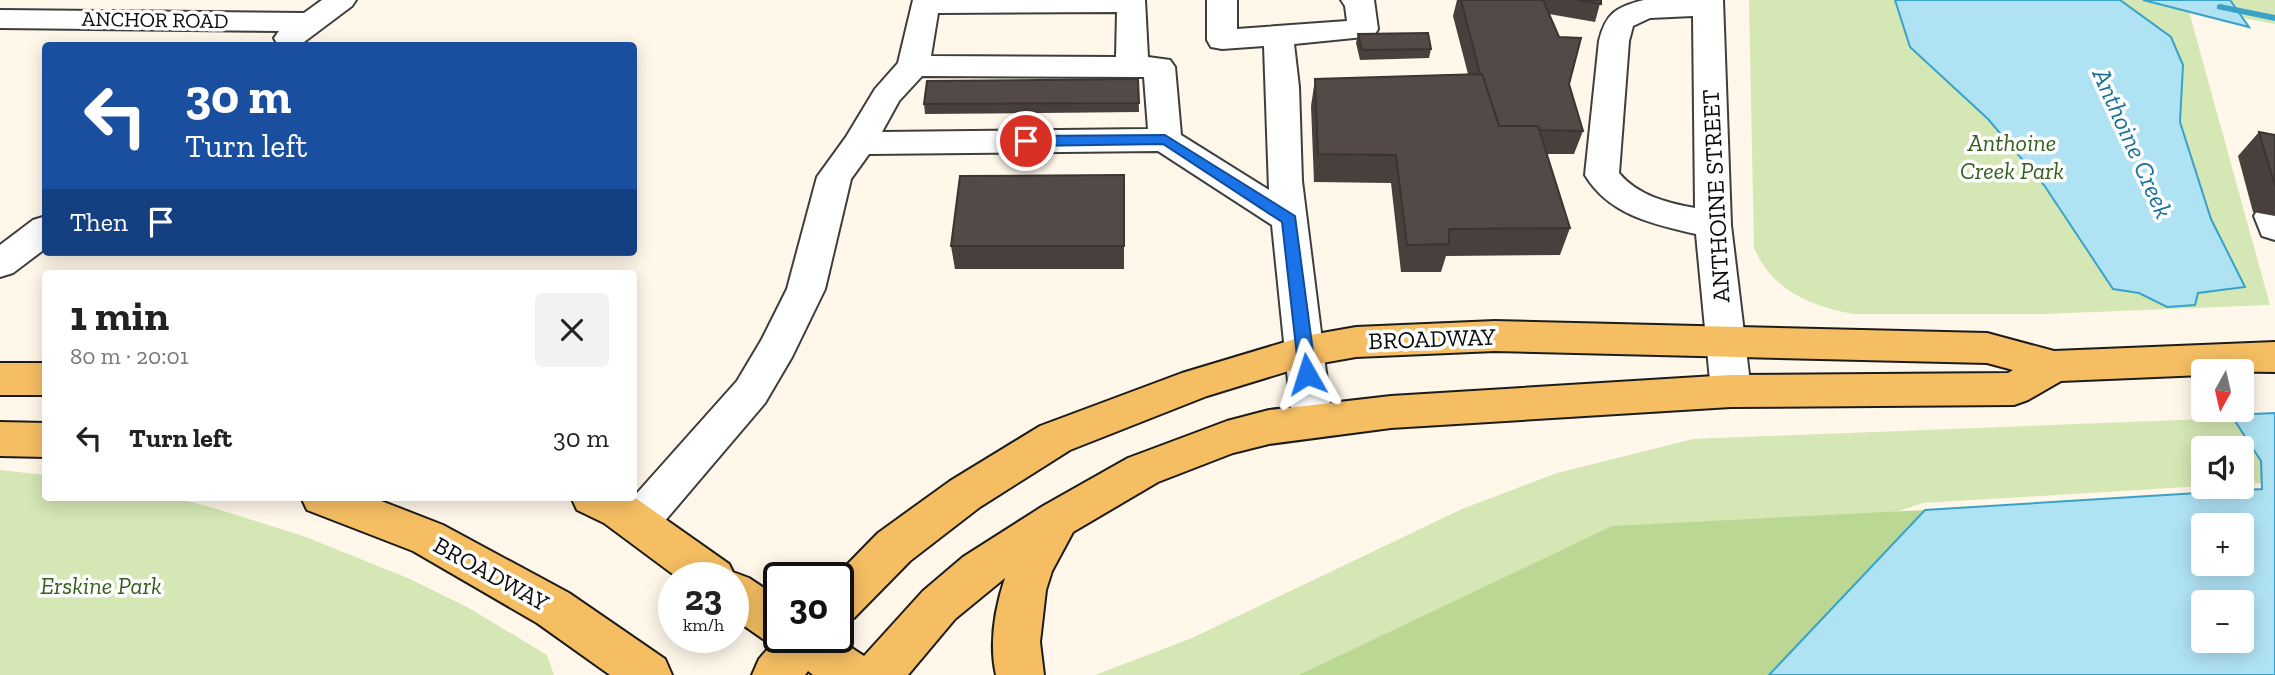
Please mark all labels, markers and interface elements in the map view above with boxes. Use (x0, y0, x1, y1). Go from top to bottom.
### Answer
street label: ANCHOR ROAD (81, 6, 229, 33)
water label: Anthoine Creek (2085, 62, 2180, 223)
text: 30 m (185, 67, 291, 126)
icon: left (70, 70, 161, 161)
street label: ANTHOINE STREET (1695, 88, 1736, 304)
pin (996, 111, 1056, 171)
icon: arrive (1007, 122, 1045, 160)
text: Turn left (185, 127, 307, 165)
park label: Anthoine Creek Park (1960, 128, 2064, 185)
icon: arrive (142, 203, 180, 241)
text: Then (70, 206, 128, 238)
text: 1 min (70, 290, 169, 341)
button: close (535, 293, 609, 367)
street label: BROADWAY (1368, 322, 1496, 355)
position arrow (1270, 337, 1344, 411)
text: 80 m · 20:01 (70, 342, 189, 370)
north arrow (2191, 359, 2254, 422)
map controls (2191, 359, 2254, 653)
icon: left (70, 419, 108, 457)
text: Turn left (129, 422, 232, 454)
text: 30 m (553, 422, 609, 454)
button: sound (2191, 436, 2254, 499)
button: + (2191, 513, 2254, 576)
street label: BROADWAY (428, 530, 554, 617)
speed limit sign: 30 (763, 562, 854, 653)
park label: Erskine Park (40, 571, 162, 600)
text: 23 (685, 577, 722, 619)
button: − (2191, 590, 2254, 653)
text: km/h (683, 614, 724, 636)

